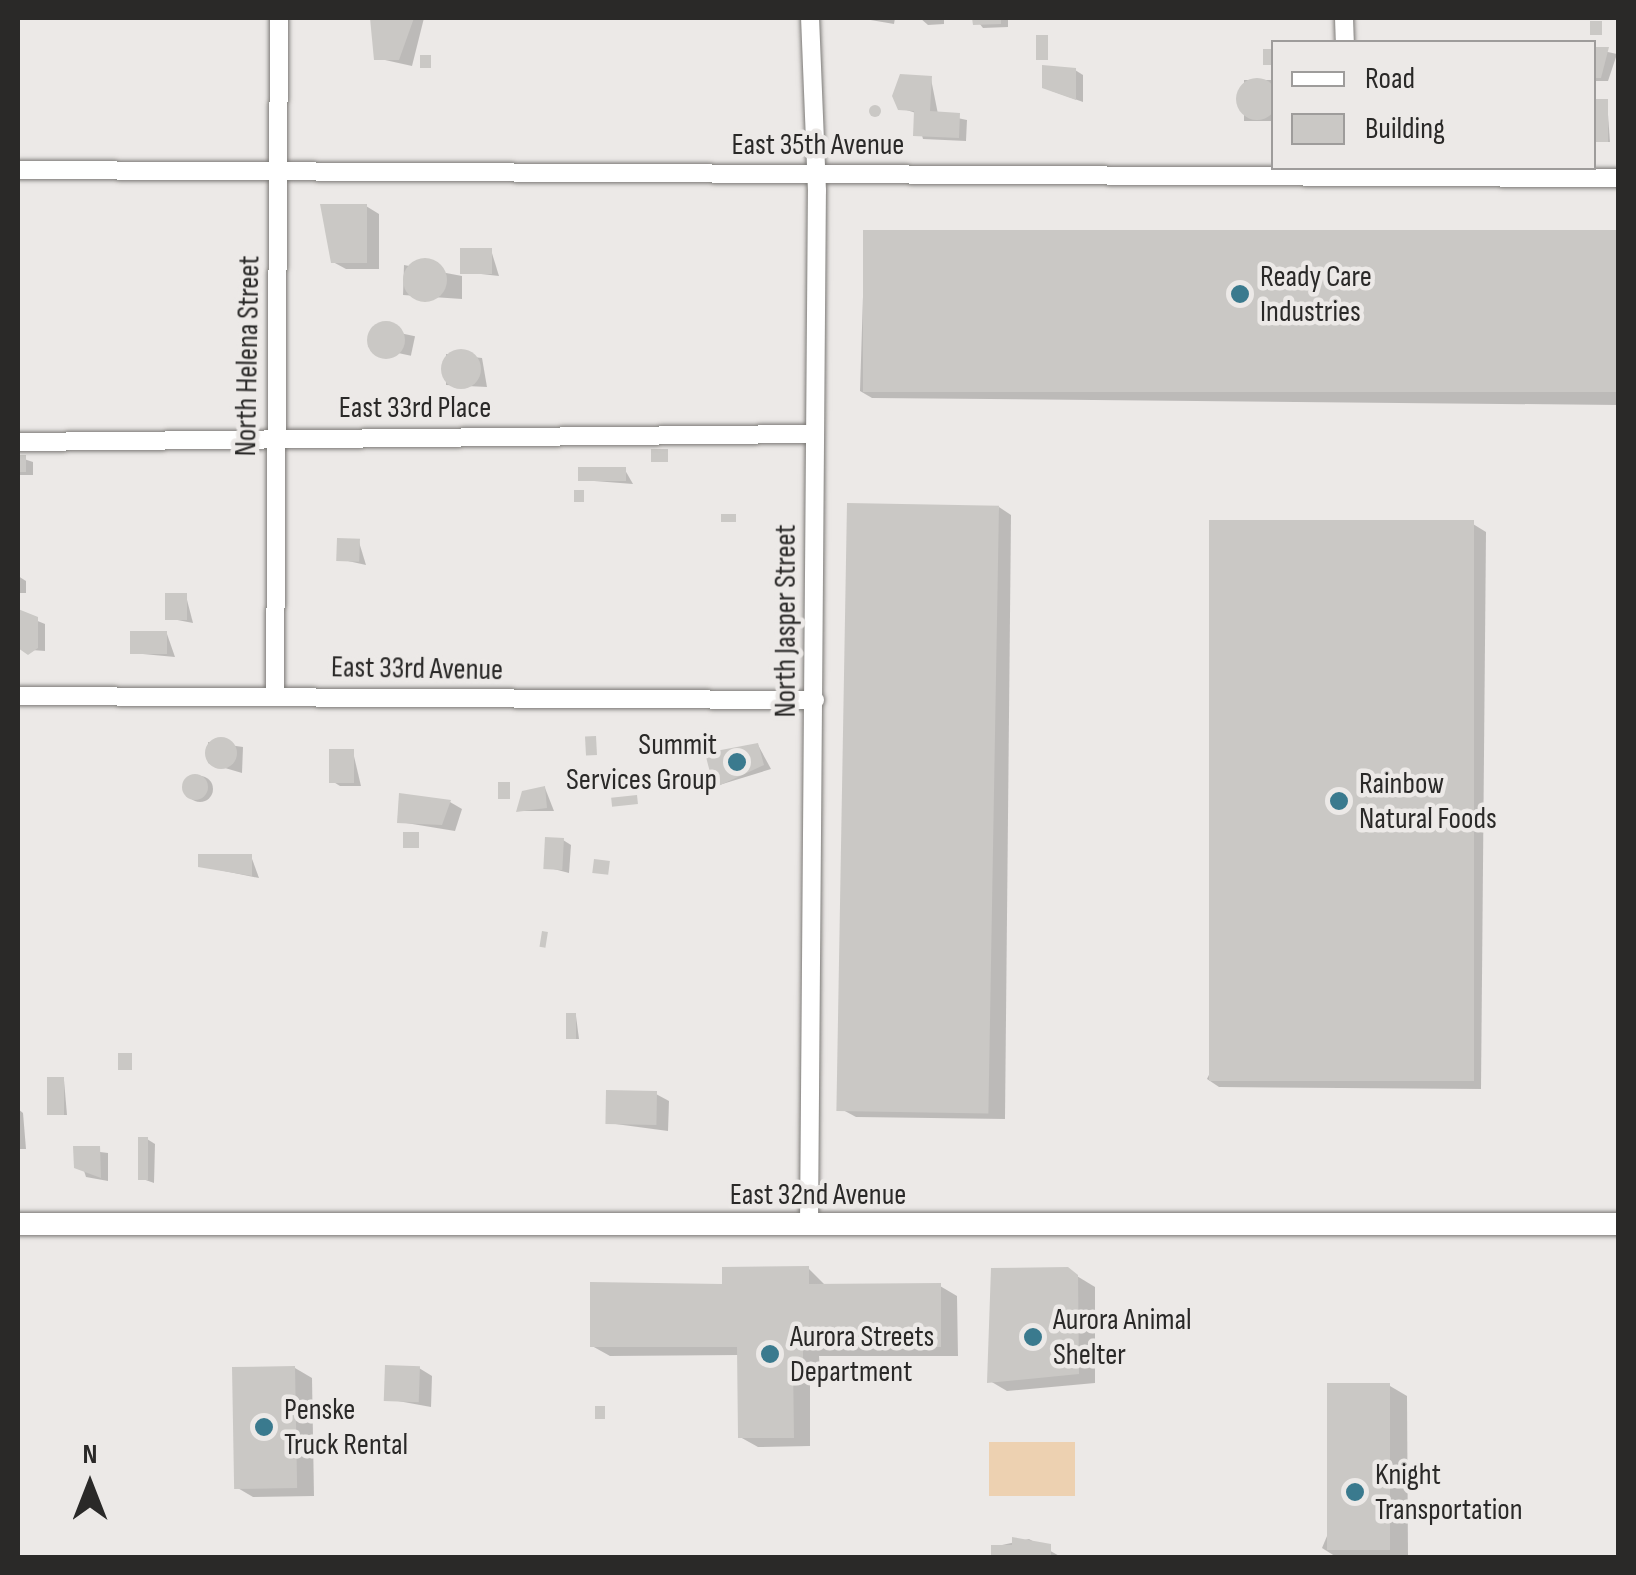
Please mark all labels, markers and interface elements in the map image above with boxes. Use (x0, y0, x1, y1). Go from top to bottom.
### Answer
legend (1271, 40, 1596, 170)
text: Road (1365, 61, 1415, 97)
text: Building (1365, 111, 1445, 147)
street label: East 35th Avenue (732, 127, 904, 163)
street label: North Helena Street (228, 255, 268, 457)
place label: Ready Care Industries (1260, 259, 1372, 330)
marker: Ready Care Industries (1229, 283, 1251, 305)
street label: East 33rd Place (339, 390, 491, 426)
street label: North Jasper Street (768, 524, 804, 718)
street label: East 33rd Avenue (331, 650, 503, 688)
place label: Summit Services Group (566, 727, 717, 798)
marker: Summit Services Group (726, 751, 748, 773)
place label: Rainbow Natural Foods (1359, 766, 1497, 836)
marker: Rainbow Natural Foods (1328, 790, 1350, 812)
street label: East 32nd Avenue (730, 1177, 906, 1213)
place label: Aurora Animal Shelter (1053, 1302, 1192, 1372)
place label: Aurora Streets Department (790, 1319, 934, 1390)
marker: Aurora Animal Shelter (1022, 1326, 1044, 1348)
marker: Aurora Streets Department (759, 1343, 781, 1365)
place label: Penske Truck Rental (284, 1392, 408, 1462)
marker: Penske Truck Rental (253, 1416, 275, 1438)
north arrow (40, 1435, 140, 1535)
text: N (83, 1438, 97, 1471)
place label: Knight Transportation (1375, 1457, 1523, 1528)
marker: Knight Transportation (1344, 1481, 1366, 1503)

